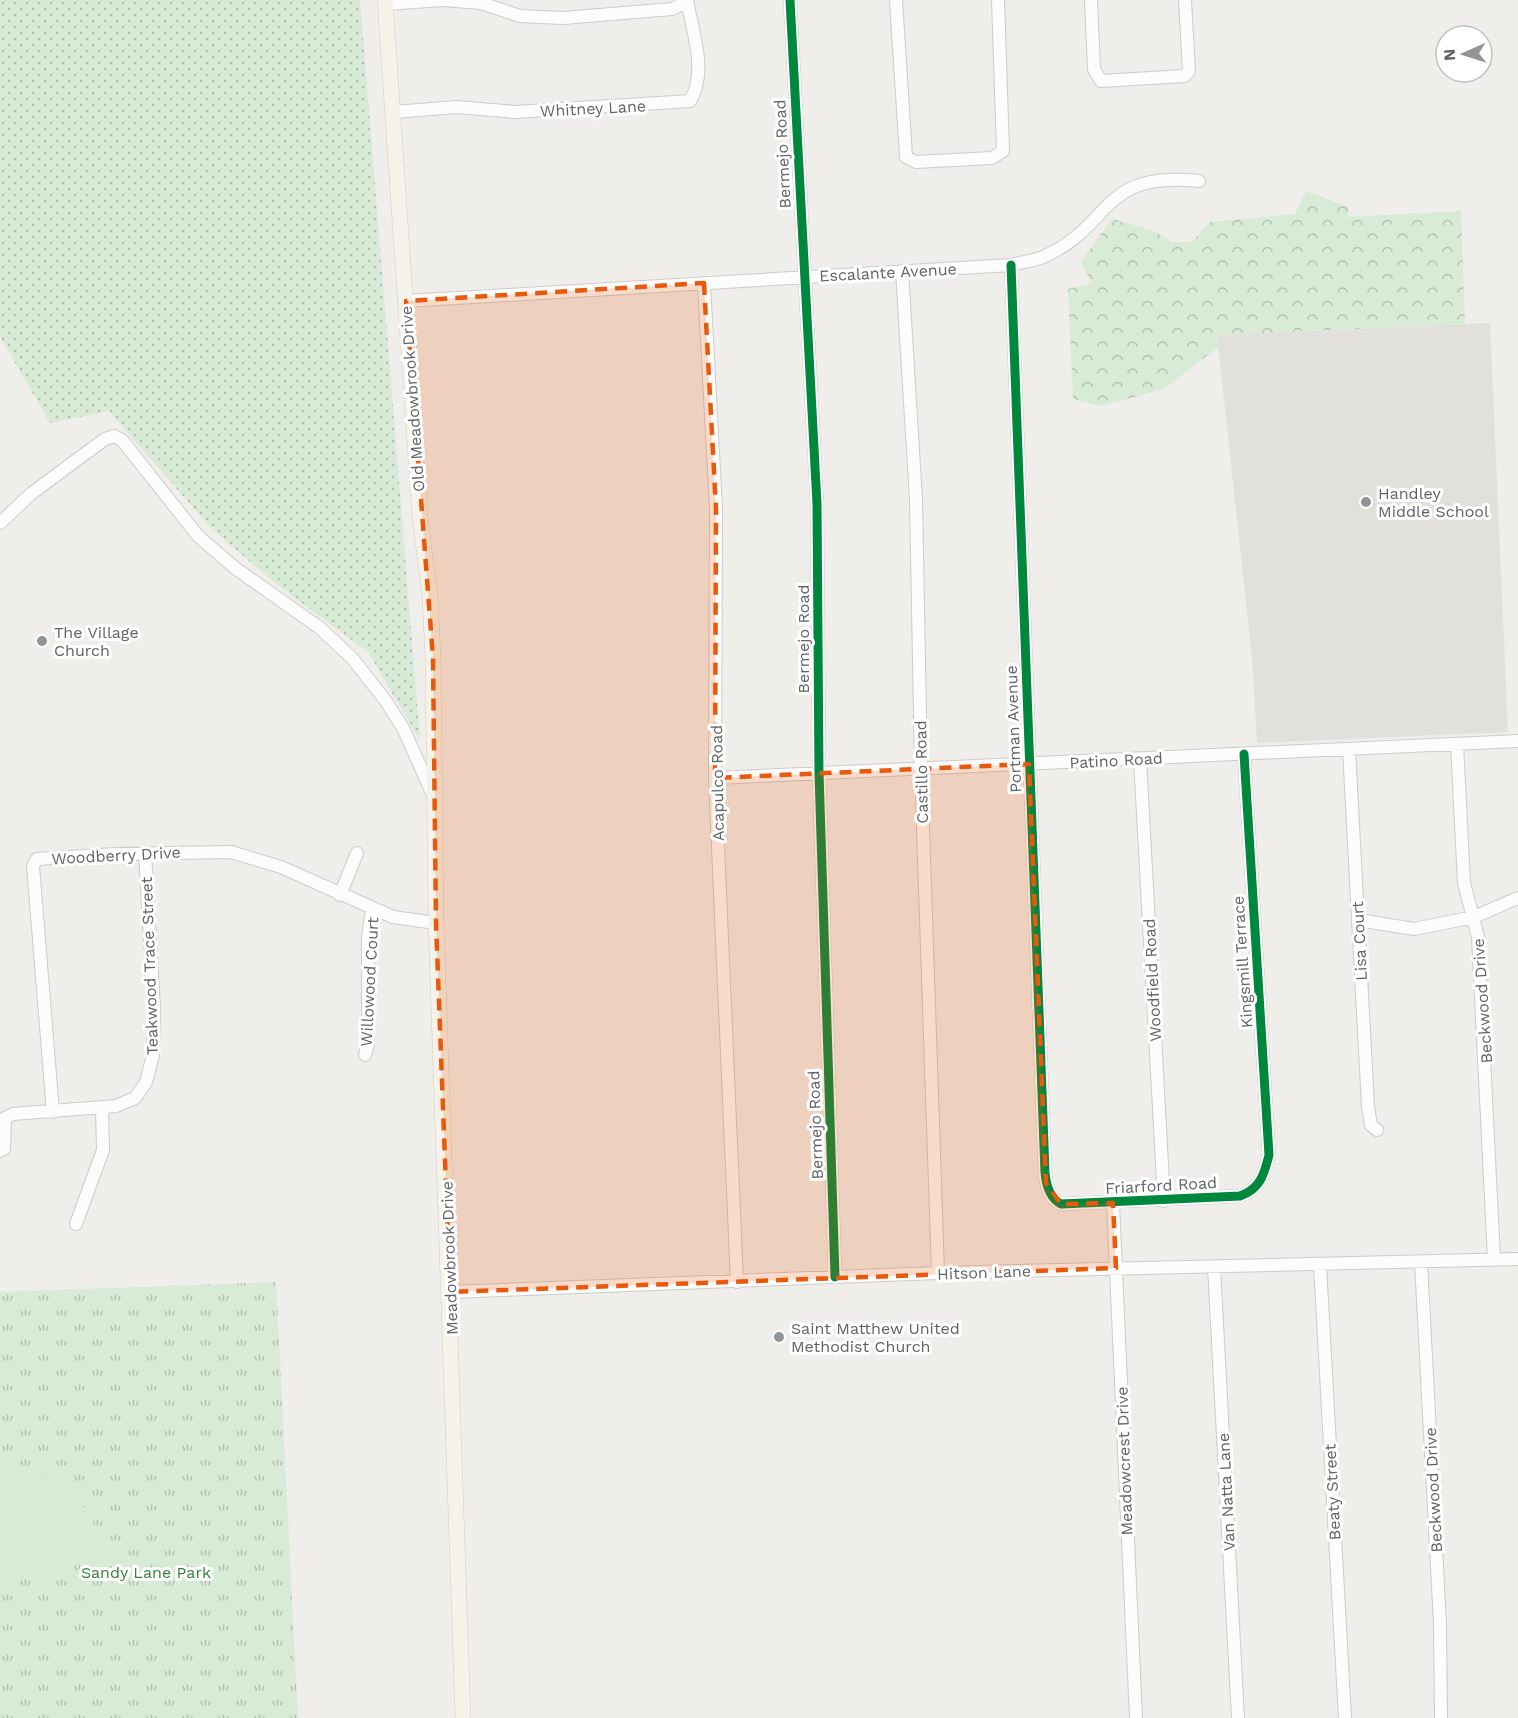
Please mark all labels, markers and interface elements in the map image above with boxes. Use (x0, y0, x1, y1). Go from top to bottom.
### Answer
north arrow (1434, 24, 1494, 84)
text: N (1440, 48, 1459, 61)
street label: Whitney Lane (540, 96, 646, 121)
street label: Bermejo Road (770, 99, 795, 209)
street label: Escalante Avenue (819, 259, 957, 286)
street label: Old Meadowbrook Drive (397, 305, 428, 493)
place label: Handley Middle School (1378, 484, 1489, 521)
marker: Handley Middle School (1359, 495, 1373, 509)
street label: Bermejo Road (794, 584, 813, 694)
place label: The Village Church (54, 623, 139, 660)
marker: The Village Church (35, 634, 49, 648)
street label: Portman Avenue (1002, 665, 1025, 793)
street label: Castillo Road (911, 720, 932, 824)
street label: Acapulco Road (707, 725, 728, 841)
street label: Patino Road (1069, 749, 1163, 772)
street label: Woodberry Drive (51, 843, 181, 868)
street label: Teakwood Trace Street (137, 876, 162, 1055)
street label: Kingsmill Terrace (1228, 895, 1257, 1029)
street label: Lisa Court (1348, 900, 1371, 981)
street label: Willowood Court (357, 916, 382, 1047)
street label: Woodfield Road (1140, 918, 1165, 1042)
street label: Beckwood Drive (1469, 938, 1496, 1064)
street label: Bermejo Road (804, 1070, 827, 1180)
street label: Friarford Road (1105, 1173, 1217, 1198)
street label: Meadowbrook Drive (437, 1181, 462, 1335)
street label: Hitson Lane (937, 1261, 1031, 1284)
place label: Saint Matthew United Methodist Church (791, 1319, 960, 1356)
marker: Saint Matthew United Methodist Church (772, 1330, 786, 1344)
street label: Meadowcrest Drive (1112, 1386, 1137, 1536)
street label: Beckwood Drive (1421, 1427, 1446, 1553)
street label: Van Natta Lane (1214, 1432, 1239, 1552)
street label: Beaty Street (1320, 1443, 1345, 1541)
park label: Sandy Lane Park (81, 1563, 211, 1582)

